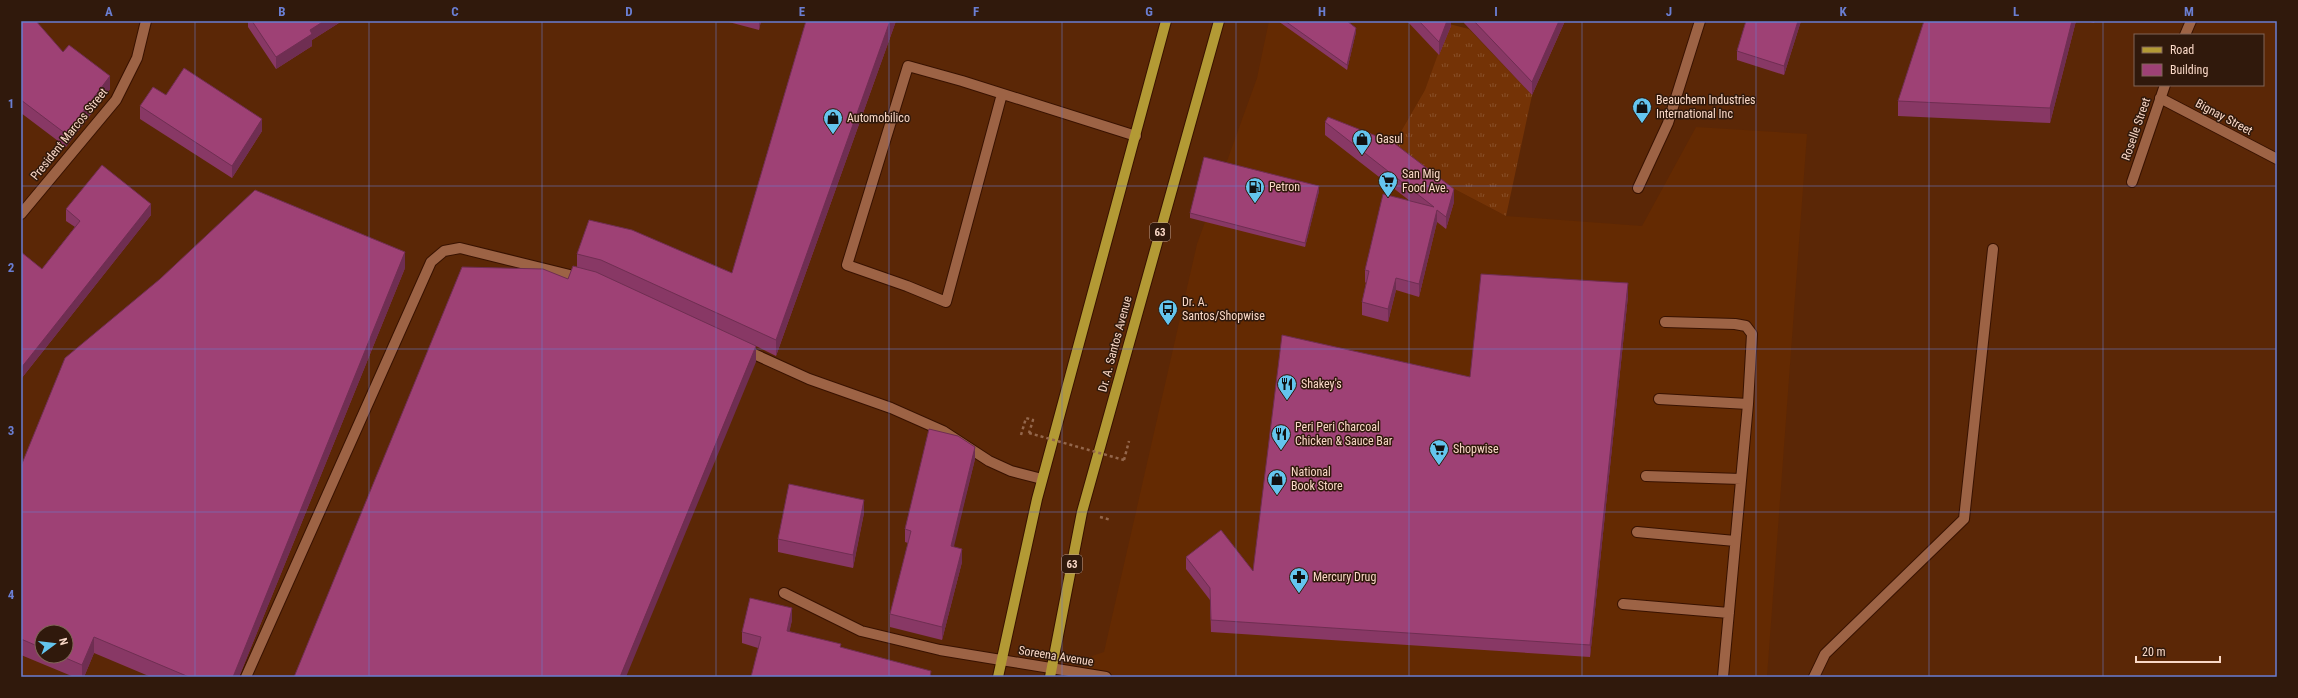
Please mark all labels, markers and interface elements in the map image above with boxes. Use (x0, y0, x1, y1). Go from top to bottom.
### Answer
text: A (105, 4, 113, 19)
text: B (278, 4, 286, 19)
text: C (451, 4, 459, 19)
text: D (625, 4, 633, 19)
text: E (799, 4, 806, 19)
text: F (973, 4, 979, 19)
text: G (1145, 4, 1153, 19)
text: H (1318, 4, 1326, 19)
text: I (1494, 4, 1498, 19)
text: J (1666, 4, 1672, 19)
text: K (1839, 4, 1847, 19)
text: L (2013, 4, 2019, 19)
text: M (2184, 4, 2194, 19)
legend (2134, 34, 2264, 86)
text: Road (2170, 43, 2194, 57)
text: Building (2170, 63, 2208, 77)
street label: President Marcos Street (28, 85, 111, 183)
place label: Beauchem Industries International Inc (1656, 93, 1756, 121)
street label: Roselle Street (2119, 95, 2153, 162)
text: 1 (8, 96, 14, 111)
shop icon: Beauchem Industries International Inc (1631, 96, 1653, 124)
street label: Bignay Street (2193, 96, 2255, 138)
shop icon: Automobilico (822, 107, 844, 135)
place label: Automobilico (847, 111, 910, 125)
shop icon: Gasul (1351, 128, 1373, 156)
place label: Gasul (1376, 132, 1403, 146)
place label: San Mig Food Ave. (1402, 167, 1449, 195)
supermarket icon: San Mig Food Ave. (1377, 170, 1399, 198)
fuel station icon: Petron (1244, 176, 1266, 204)
place label: Petron (1269, 180, 1300, 194)
road number: 63 (1150, 223, 1170, 241)
text: 2 (8, 260, 15, 275)
street label: Dr. A. Santos Avenue (1095, 294, 1135, 393)
place label: Dr. A. Santos/Shopwise (1182, 295, 1265, 323)
bus stop icon: Dr. A. Santos/Shopwise (1157, 298, 1179, 326)
restaurant icon: Shakey's (1276, 373, 1298, 401)
place label: Shakey's (1301, 377, 1342, 391)
place label: Peri Peri Charcoal Chicken & Sauce Bar (1295, 420, 1393, 448)
text: 3 (8, 423, 14, 438)
restaurant icon: Peri Peri Charcoal Chicken & Sauce Bar (1270, 423, 1292, 451)
supermarket icon: Shopwise (1428, 438, 1450, 466)
place label: Shopwise (1453, 442, 1499, 456)
place label: National Book Store (1291, 465, 1343, 493)
shop icon: National Book Store (1266, 468, 1288, 496)
road number: 63 (1062, 555, 1082, 573)
pharmacy icon: Mercury Drug (1288, 566, 1310, 594)
place label: Mercury Drug (1313, 570, 1376, 584)
text: 4 (8, 587, 15, 602)
north arrow (34, 624, 74, 664)
text: N (56, 637, 70, 647)
scale bar (2136, 638, 2220, 664)
street label: Soreena Avenue (1017, 643, 1095, 669)
text: 20 m (2142, 645, 2166, 659)

